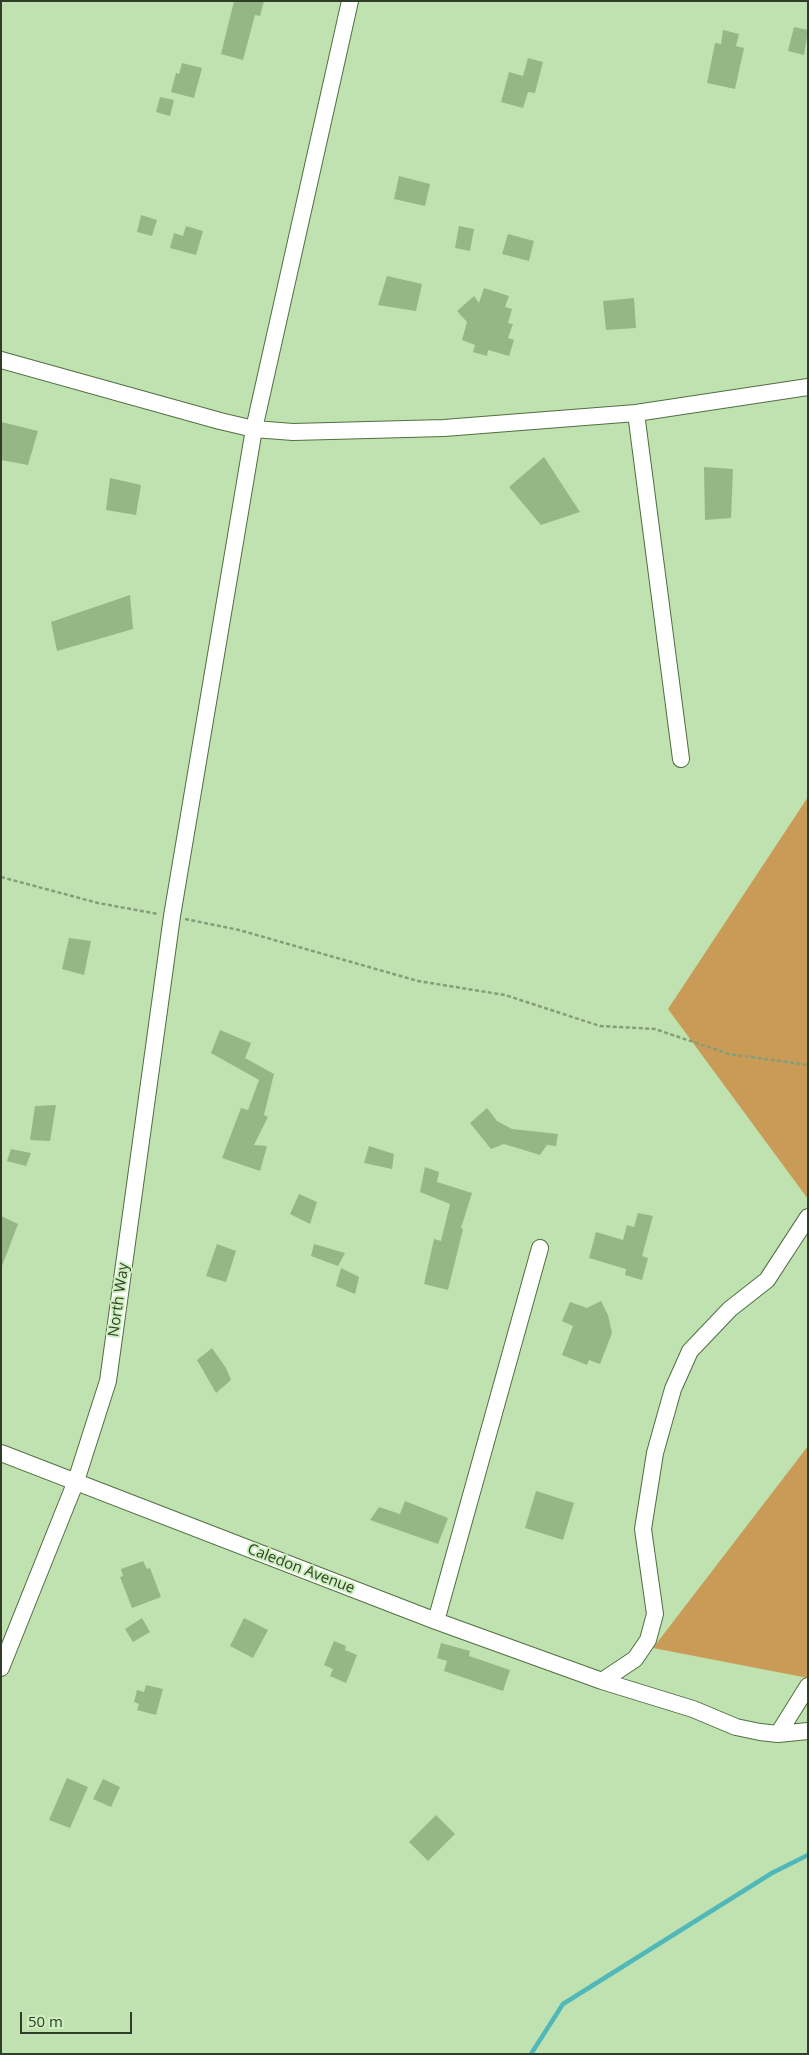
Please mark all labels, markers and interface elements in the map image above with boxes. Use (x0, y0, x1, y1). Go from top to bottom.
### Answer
street label: North Way (105, 1262, 133, 1338)
street label: Caledon Avenue (245, 1540, 357, 1598)
scale bar (22, 2002, 135, 2034)
text: 50 m (28, 2011, 63, 2031)

